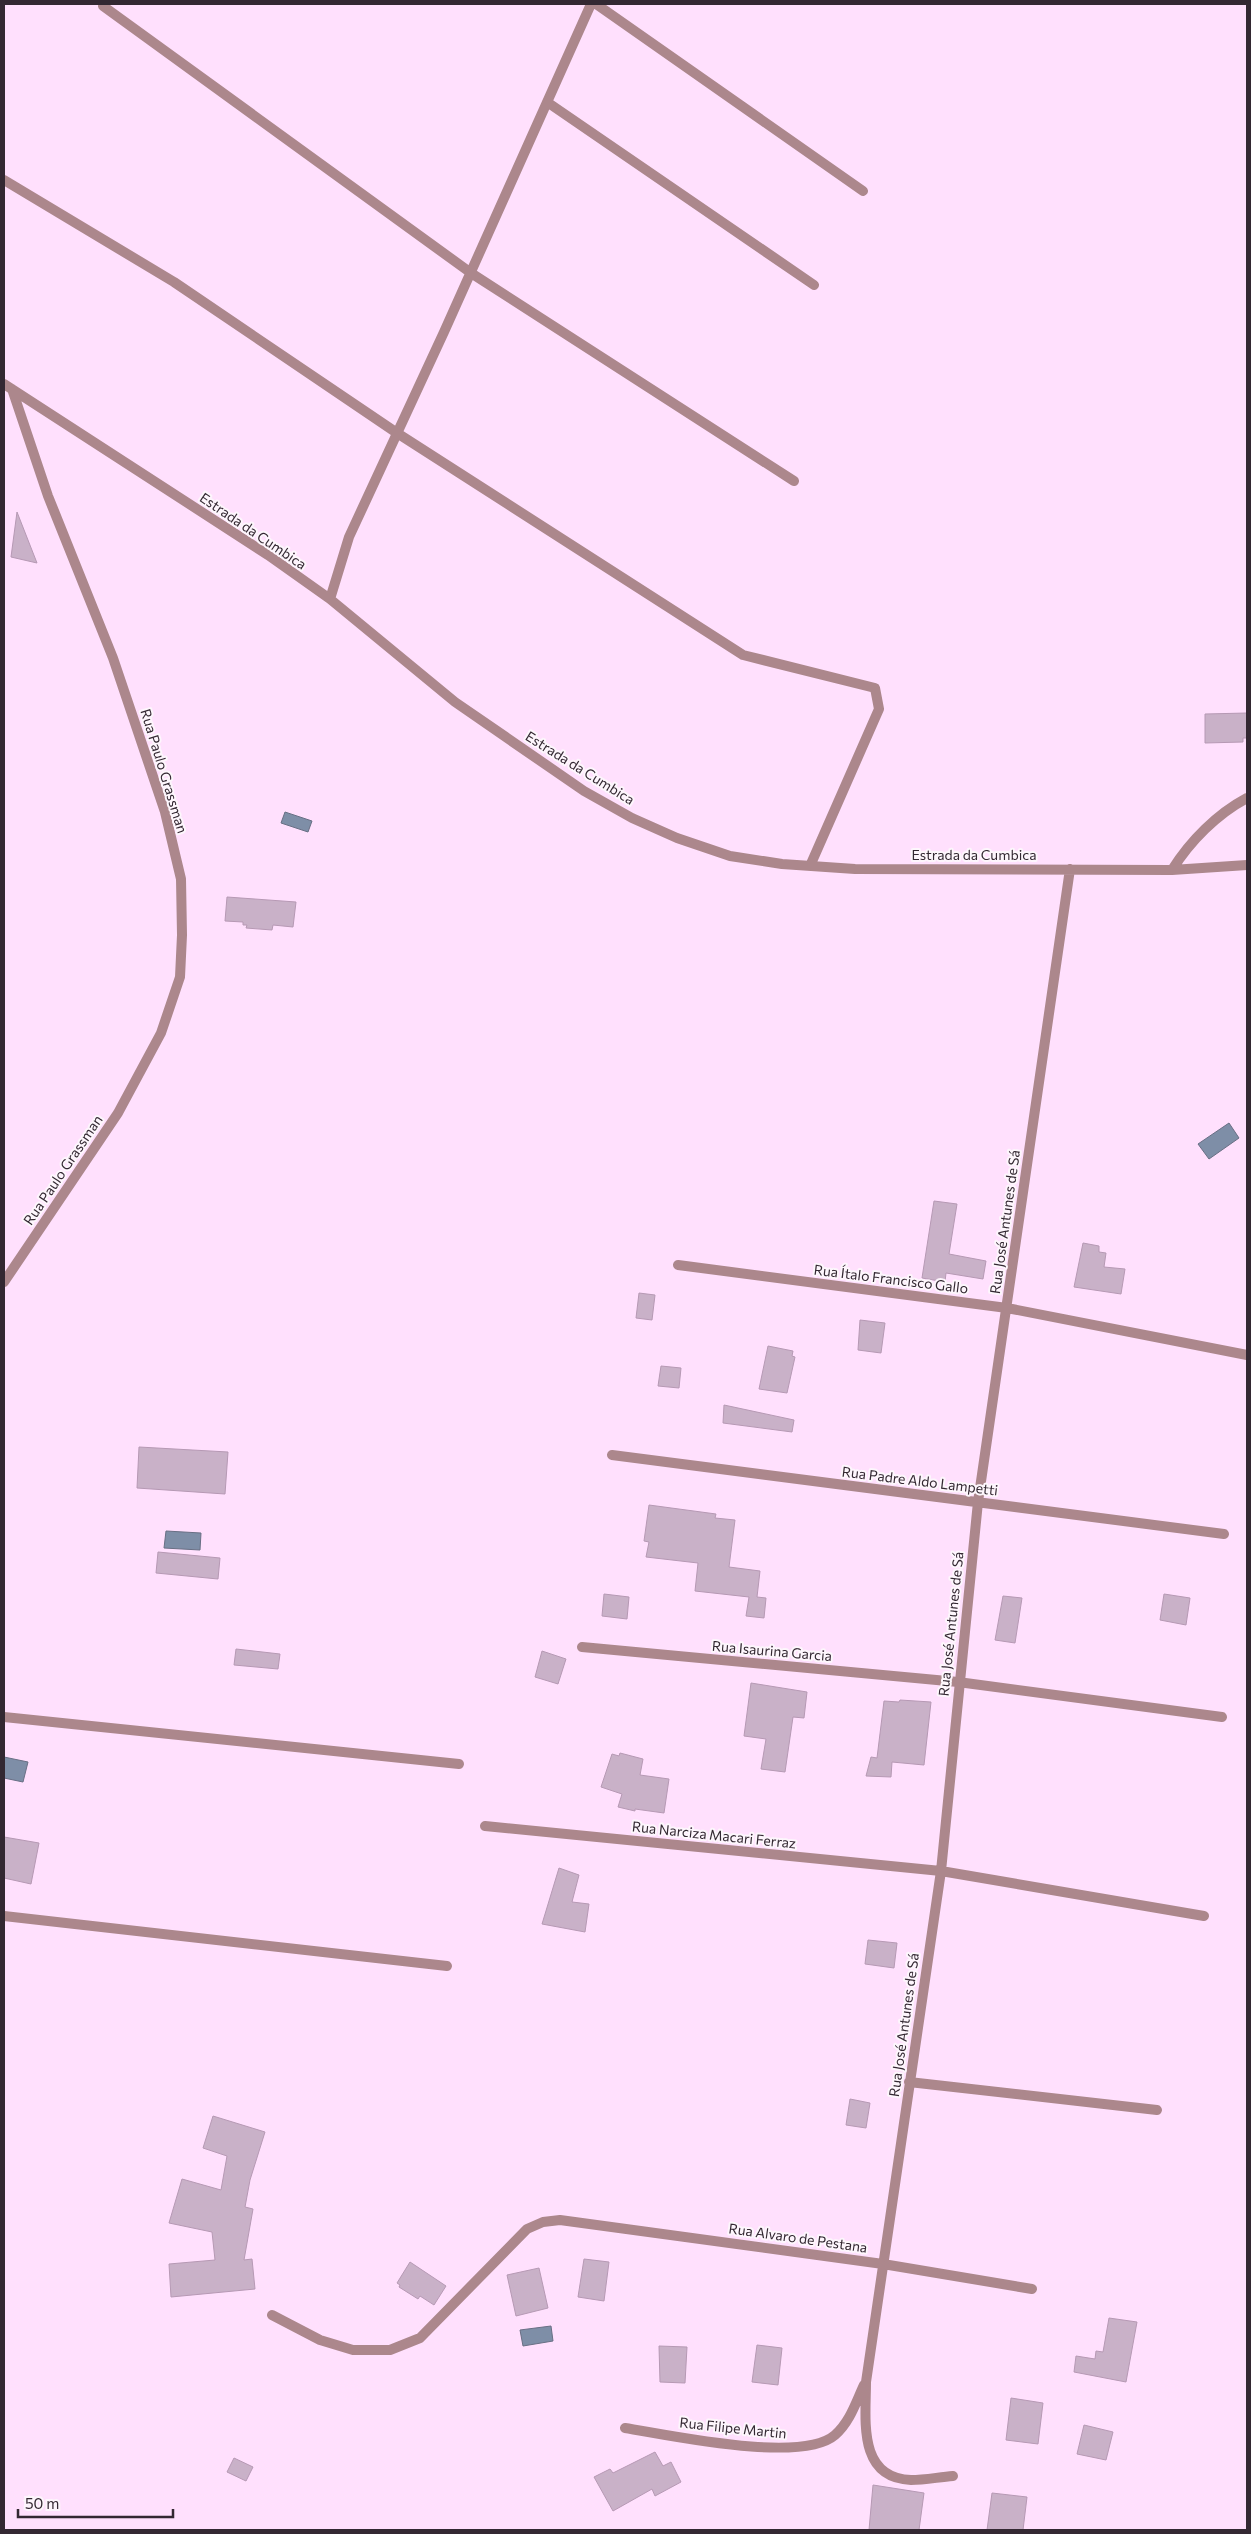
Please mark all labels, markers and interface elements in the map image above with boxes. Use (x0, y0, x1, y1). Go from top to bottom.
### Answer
street label: Estrada da Cumbica (197, 489, 310, 573)
street label: Rua Paulo Grassman (137, 707, 191, 835)
street label: Estrada da Cumbica (523, 727, 638, 808)
street label: Estrada da Cumbica (911, 846, 1037, 863)
street label: Rua Paulo Grassman (19, 1112, 106, 1228)
street label: Rua José Antunes de Sá (986, 1149, 1023, 1295)
street label: Rua Ítalo Francisco Gallo (813, 1261, 969, 1296)
street label: Rua Padre Aldo Lampetti (841, 1462, 999, 1499)
street label: Rua José Antunes de Sá (934, 1551, 967, 1697)
street label: Rua Isaurina Garcia (711, 1637, 833, 1664)
street label: Rua Narciza Macari Ferraz (631, 1817, 797, 1852)
street label: Rua José Antunes de Sá (885, 1952, 922, 2098)
street label: Rua Alvaro de Pestana (728, 2219, 869, 2256)
street label: Rua Filipe Martin (679, 2413, 788, 2442)
scale bar (18, 2486, 172, 2518)
text: 50 m (25, 2494, 59, 2512)

